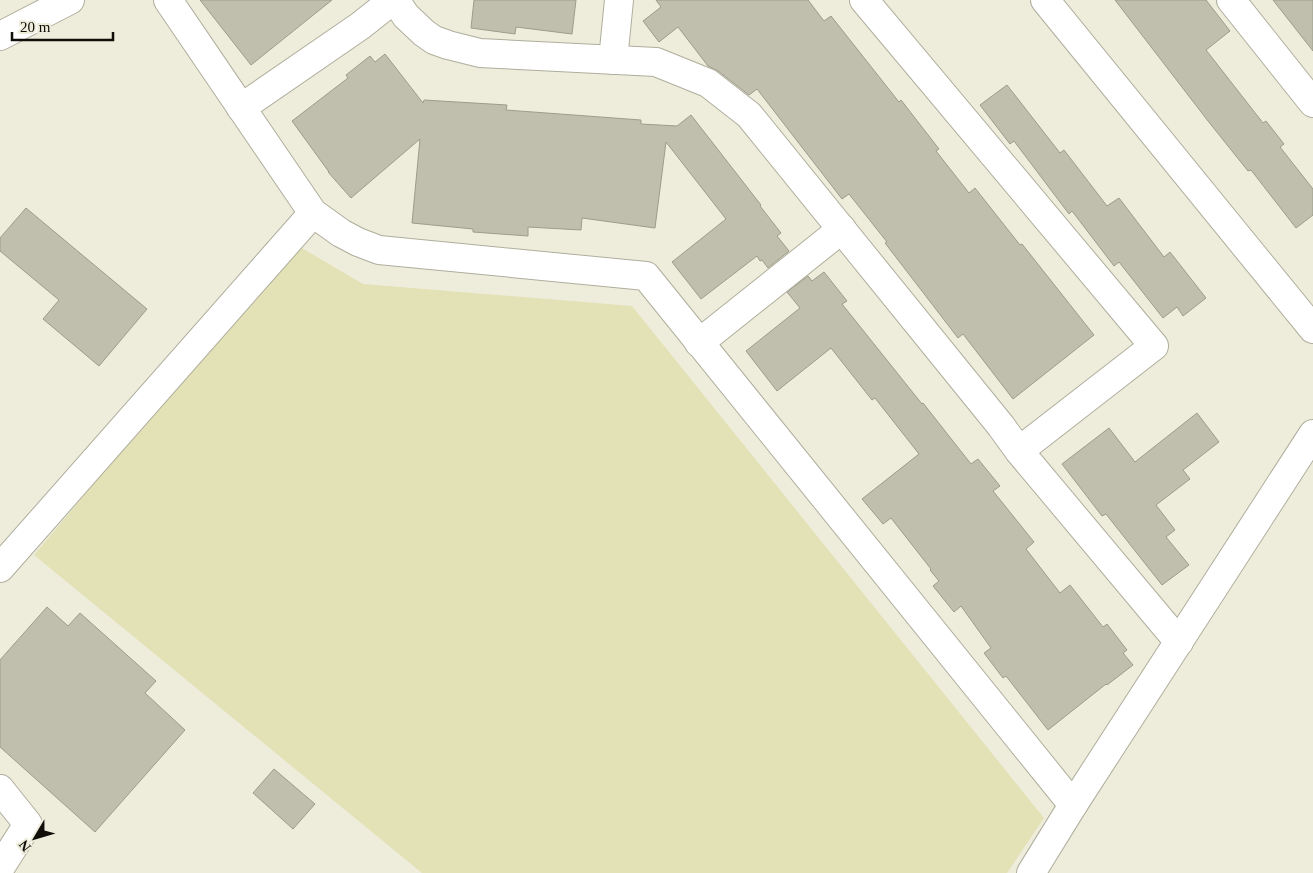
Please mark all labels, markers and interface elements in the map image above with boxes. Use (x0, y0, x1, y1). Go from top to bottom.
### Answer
scale bar (12, 10, 114, 42)
text: 20 m (20, 19, 51, 35)
north arrow (10, 813, 60, 863)
text: N (16, 837, 34, 854)

